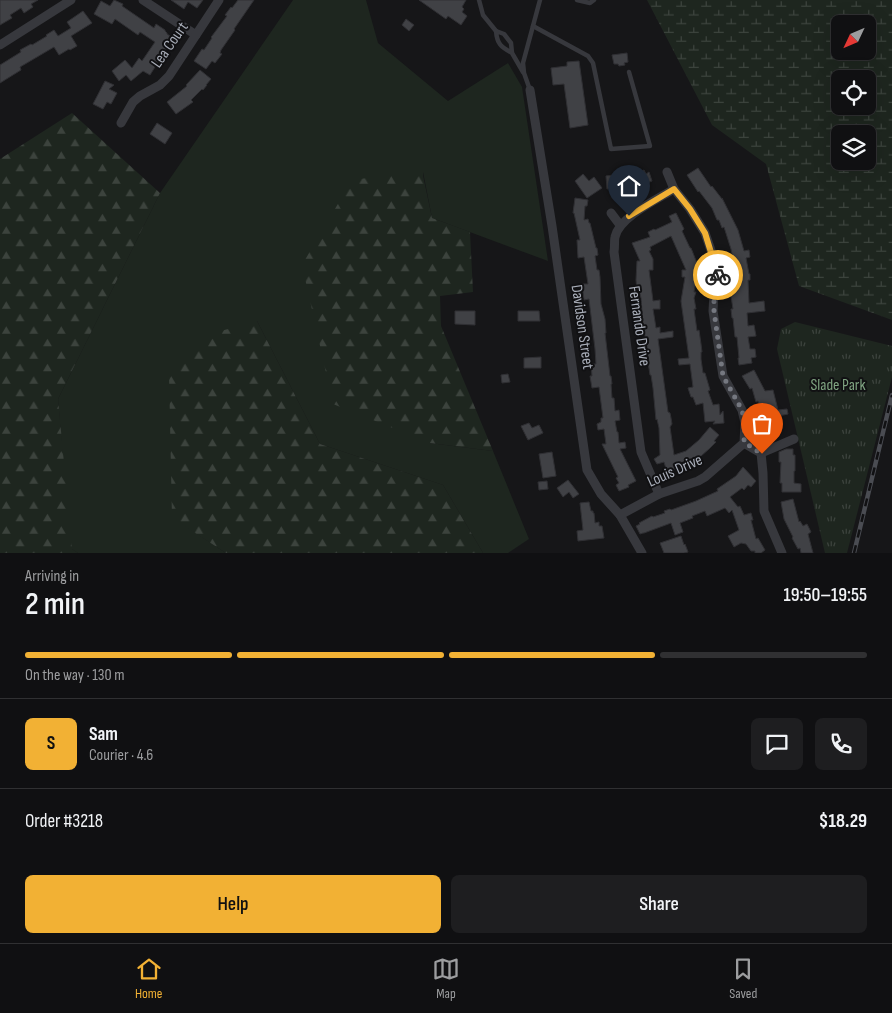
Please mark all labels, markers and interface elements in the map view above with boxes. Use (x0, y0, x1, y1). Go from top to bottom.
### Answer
north arrow (831, 15, 876, 60)
map controls (831, 15, 876, 170)
street label: Lea Court (147, 18, 193, 72)
button: locate (831, 70, 876, 115)
button: layers (831, 125, 876, 170)
pin (608, 165, 650, 216)
icon: home (615, 172, 643, 200)
courier (693, 250, 743, 300)
icon: bike (704, 261, 732, 289)
street label: Davidson Street (567, 283, 597, 371)
street label: Fernando Drive (624, 285, 654, 367)
park label: Slade Park (810, 376, 866, 395)
pin (741, 403, 783, 454)
icon: bag (748, 410, 776, 438)
street label: Louis Drive (645, 450, 705, 492)
text: Arriving in (25, 567, 79, 586)
text: 19:50–19:55 (784, 584, 867, 607)
text: 2 min (25, 585, 85, 624)
text: On the way · 130 m (25, 666, 124, 685)
button: chat (751, 718, 803, 770)
button: phone (815, 718, 867, 770)
text: Sam (89, 723, 118, 746)
text: S (47, 732, 55, 755)
text: Courier · 4.6 (89, 746, 153, 765)
text: Order #3218 (25, 810, 103, 833)
text: $18.29 (819, 810, 867, 833)
button: Help (25, 875, 441, 933)
button: Share (451, 875, 867, 933)
tab: Home (135, 955, 163, 1002)
tab: Map (432, 955, 460, 1002)
tab: Saved (729, 955, 757, 1002)

